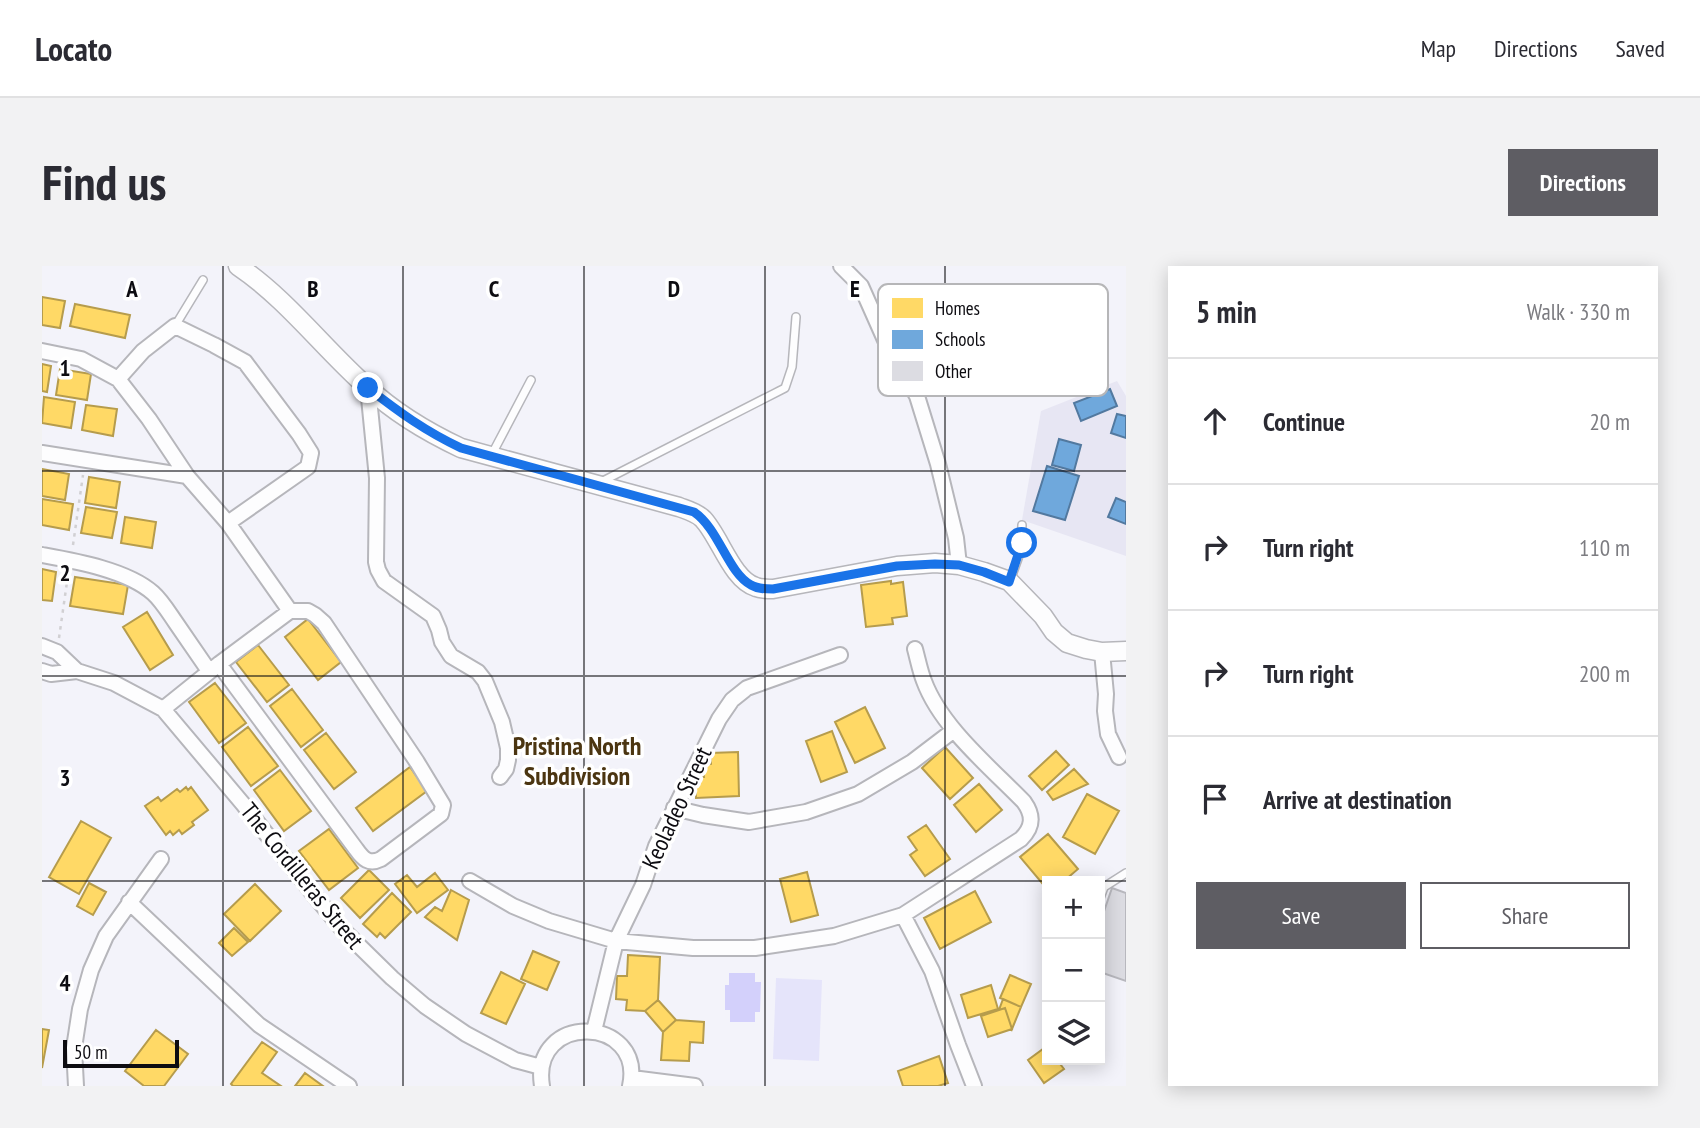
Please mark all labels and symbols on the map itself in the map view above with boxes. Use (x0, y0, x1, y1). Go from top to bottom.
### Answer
text: A (125, 274, 138, 303)
text: B (307, 274, 319, 303)
text: C (489, 274, 500, 303)
text: D (668, 274, 680, 303)
text: E (850, 274, 860, 303)
legend (878, 284, 1108, 396)
text: Homes (935, 296, 980, 320)
text: Schools (935, 327, 986, 351)
text: 1 (60, 353, 71, 382)
text: Other (935, 359, 973, 383)
route end (352, 372, 383, 403)
route start (1006, 527, 1037, 558)
text: 2 (60, 558, 71, 587)
district label: Pristina North Subdivision (513, 729, 641, 792)
street label: Keoladeo Street (635, 741, 719, 874)
text: 3 (60, 763, 71, 792)
street label: The Cordilleras Street (234, 796, 371, 955)
text: 4 (60, 968, 71, 997)
scale bar (63, 1037, 178, 1069)

